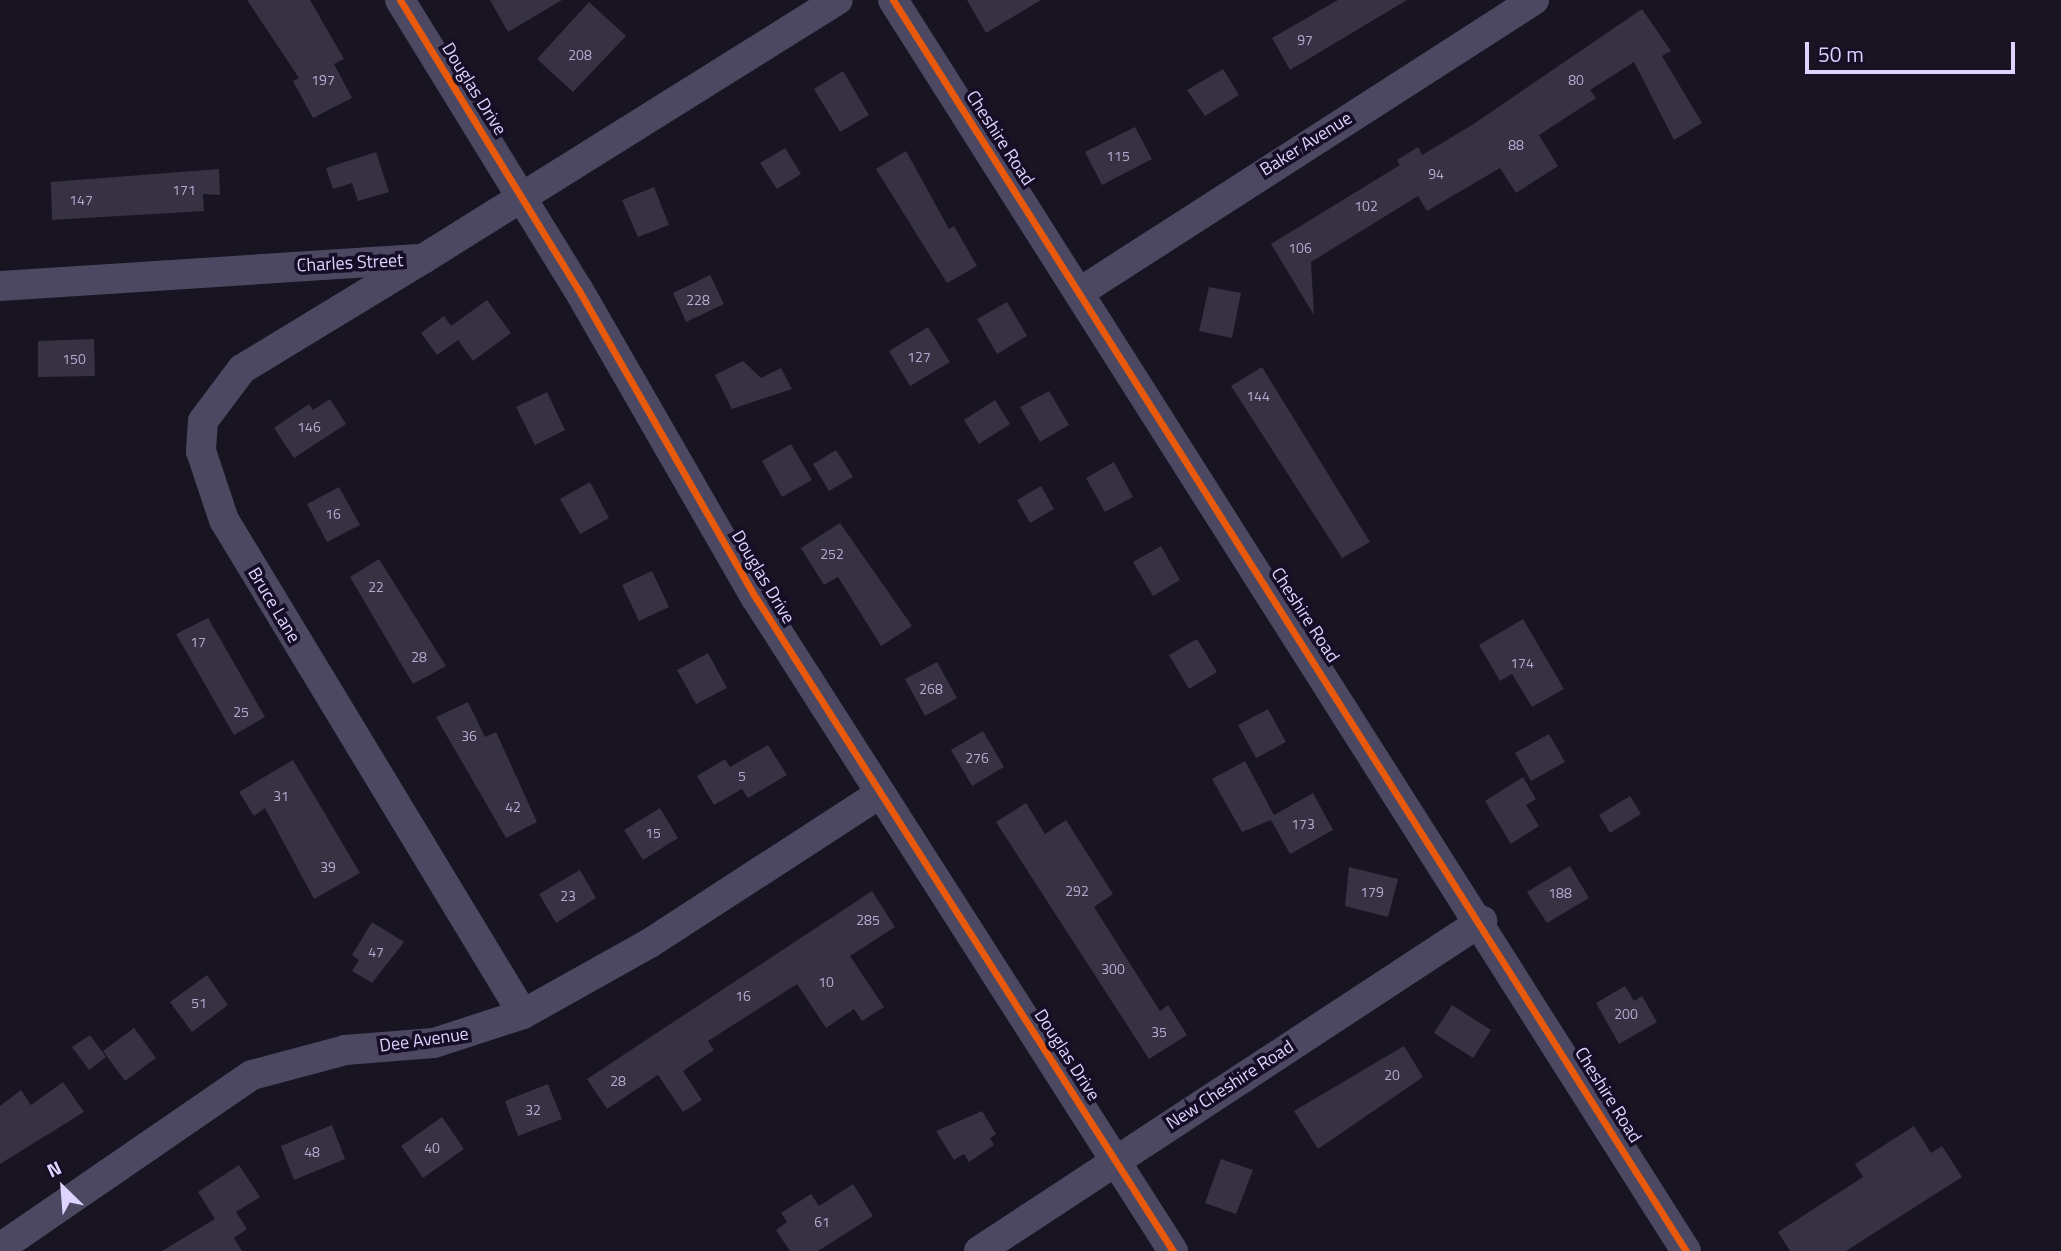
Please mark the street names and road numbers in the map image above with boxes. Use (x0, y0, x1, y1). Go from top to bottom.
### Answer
street label: Douglas Drive (437, 39, 511, 139)
street label: Cheshire Road (961, 87, 1039, 189)
street label: Baker Avenue (1256, 107, 1356, 181)
street label: Charles Street (296, 249, 404, 277)
street label: Douglas Drive (727, 527, 799, 627)
street label: Bruce Lane (243, 563, 305, 647)
street label: Cheshire Road (1266, 564, 1344, 666)
street label: Douglas Drive (1029, 1005, 1105, 1105)
street label: Dee Avenue (378, 1023, 470, 1057)
street label: New Cheshire Road (1162, 1036, 1298, 1134)
street label: Cheshire Road (1570, 1043, 1646, 1147)

